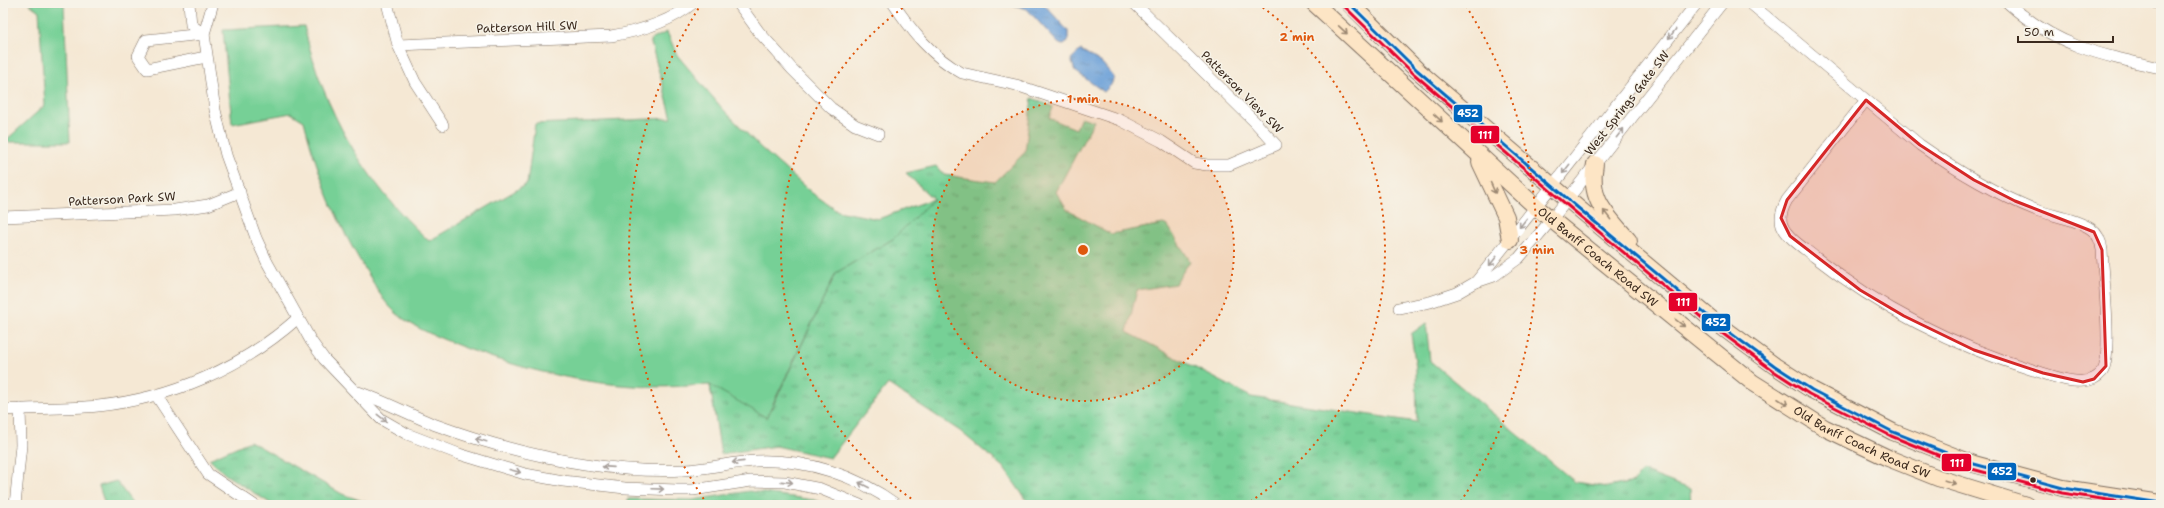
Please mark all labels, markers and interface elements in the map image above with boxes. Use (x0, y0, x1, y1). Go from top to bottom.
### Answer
street label: Patterson Hill SW (476, 17, 578, 37)
scale bar (2018, 18, 2113, 44)
text: 50 m (2024, 24, 2054, 40)
one-way arrow (1338, 25, 1348, 35)
one-way arrow (1668, 28, 1677, 39)
text: 2 min (1280, 29, 1315, 45)
street label: Patterson View SW (1197, 47, 1287, 137)
street label: West Springs Gate SW (1581, 47, 1673, 159)
text: 1 min (1067, 91, 1099, 107)
line badge: 452 (1453, 104, 1483, 123)
text: 452 (1457, 106, 1479, 121)
one-way arrow (1433, 114, 1443, 123)
line badge: 111 (1470, 125, 1500, 144)
text: 111 (1478, 128, 1492, 143)
one-way arrow (1615, 128, 1624, 139)
one-way arrow (1562, 163, 1570, 174)
one-way arrow (1490, 182, 1497, 194)
street label: Patterson Park SW (68, 188, 176, 210)
street label: Old Banff Coach Road SW (1534, 204, 1661, 311)
one-way arrow (1603, 210, 1612, 221)
one-way arrow (1519, 218, 1528, 229)
text: 3 min (1520, 242, 1555, 258)
centre of rings (1076, 243, 1090, 257)
one-way arrow (1488, 255, 1497, 266)
line badge: 111 (1668, 292, 1698, 312)
text: 111 (1676, 295, 1690, 310)
line badge: 452 (1701, 313, 1731, 332)
text: 452 (1705, 315, 1727, 330)
one-way arrow (1675, 319, 1686, 327)
one-way arrow (1777, 399, 1789, 407)
street label: Old Banff Coach Road SW (1790, 402, 1932, 482)
one-way arrow (377, 414, 388, 423)
one-way arrow (475, 436, 488, 443)
line badge: 111 (1941, 453, 1972, 472)
text: 111 (1950, 456, 1964, 471)
one-way arrow (732, 459, 745, 466)
line badge: 452 (1987, 462, 2017, 481)
one-way arrow (602, 463, 615, 470)
text: 452 (1991, 464, 2013, 479)
one-way arrow (508, 468, 521, 475)
unlabelled marker (2028, 475, 2038, 485)
one-way arrow (780, 479, 793, 486)
one-way arrow (1944, 479, 1956, 487)
one-way arrow (858, 480, 870, 488)
one-way arrow (651, 486, 664, 493)

